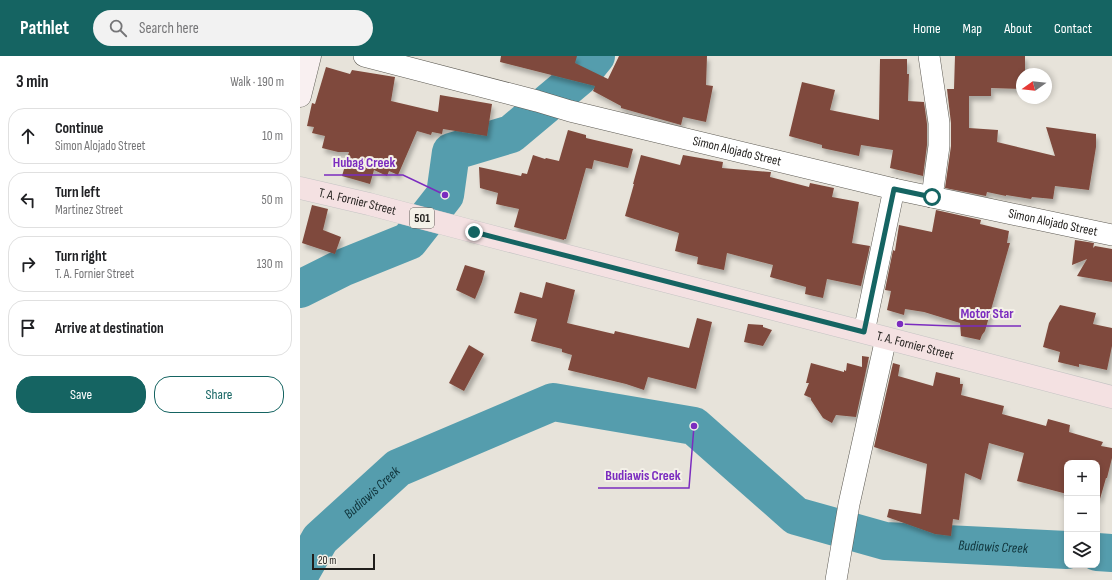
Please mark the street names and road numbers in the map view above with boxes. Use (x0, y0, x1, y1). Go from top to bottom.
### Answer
street label: Simon Alojado Street (691, 133, 783, 170)
street label: T. A. Fornier Street (317, 185, 398, 219)
street label: Simon Alojado Street (1007, 205, 1099, 240)
road number: 501 (410, 208, 434, 228)
street label: T. A. Fornier Street (875, 328, 956, 363)

